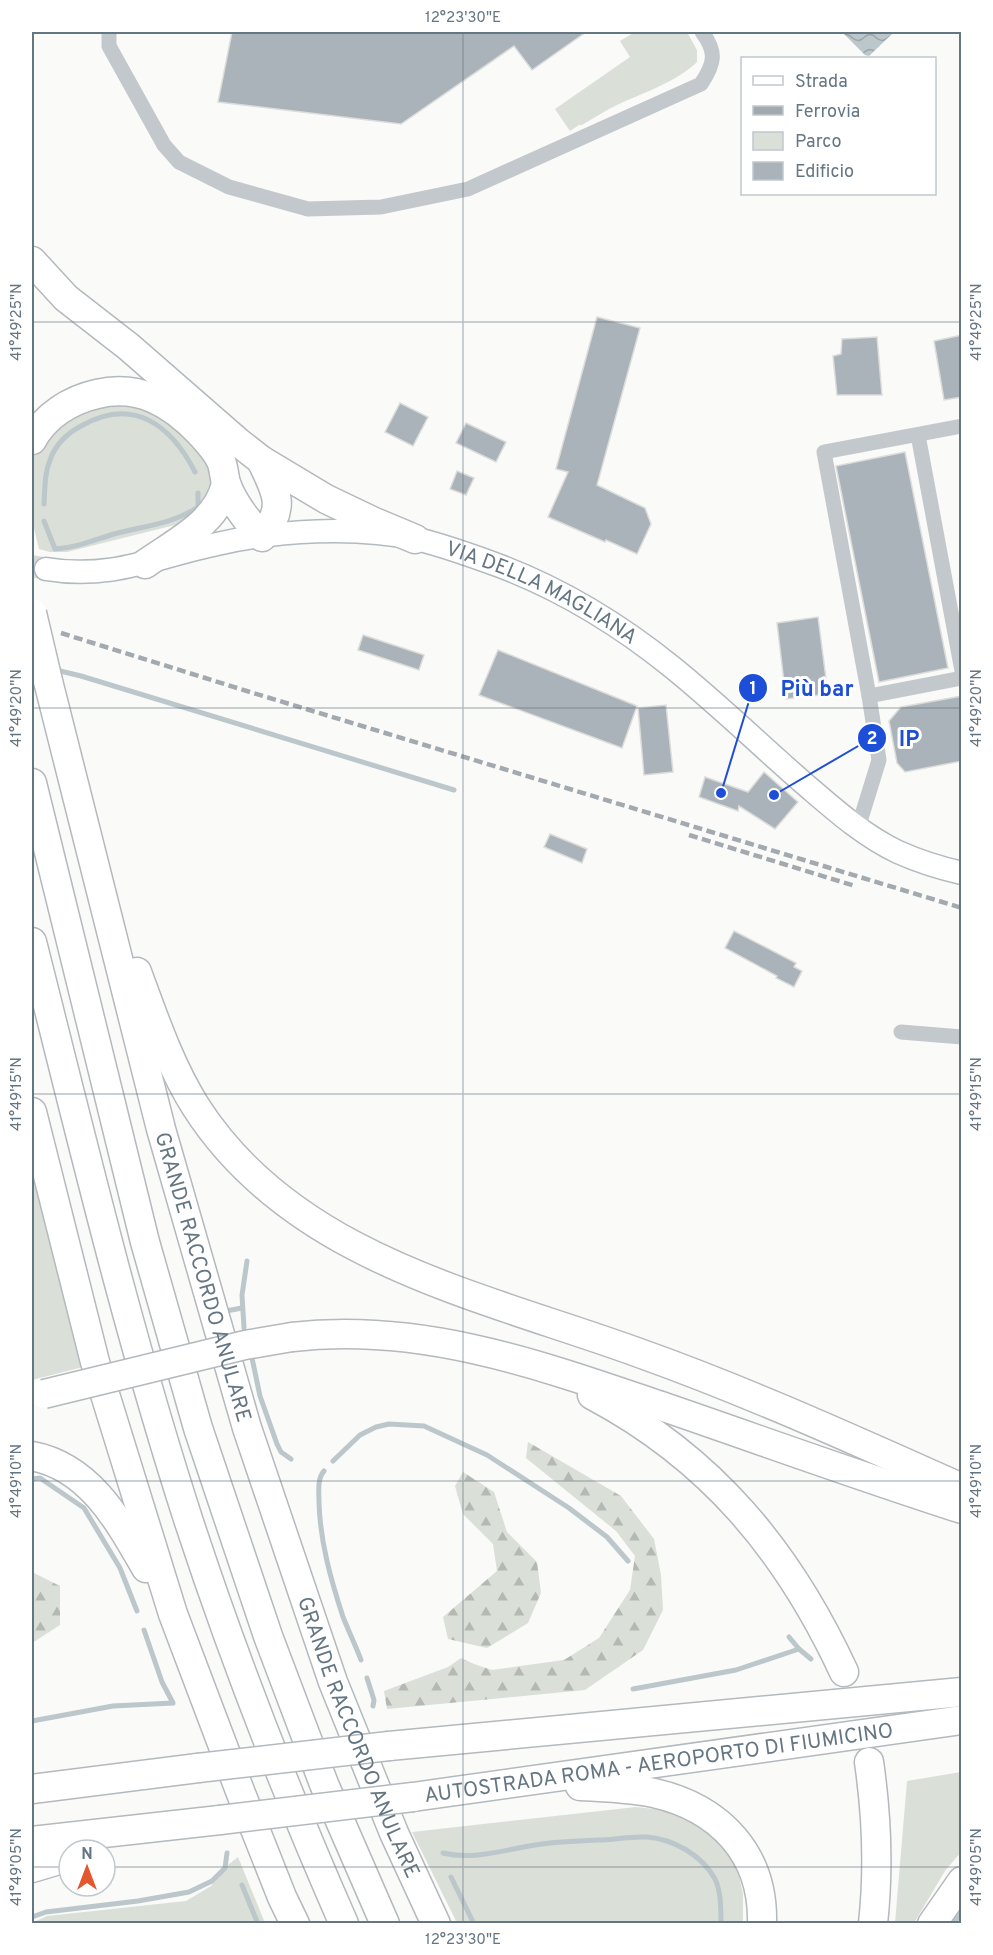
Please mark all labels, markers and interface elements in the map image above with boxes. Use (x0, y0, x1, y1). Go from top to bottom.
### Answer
text: 12°23'30"E (425, 9, 501, 28)
legend (741, 57, 936, 195)
text: Strada (795, 71, 848, 94)
text: Ferrovia (795, 101, 860, 124)
text: Parco (795, 131, 841, 154)
text: Edificio (795, 161, 854, 184)
text: 41°49'25"N (8, 283, 27, 361)
text: 41°49'25"N (968, 283, 987, 361)
street label: VIA DELLA MAGLIANA (442, 536, 642, 651)
callout: Più bar (738, 668, 865, 708)
text: 41°49'20"N (8, 669, 27, 747)
text: 41°49'20"N (968, 669, 987, 747)
text: Più bar (780, 677, 854, 704)
text: 1 (749, 678, 757, 701)
callout: IP (857, 718, 931, 758)
text: IP (899, 727, 919, 754)
text: 2 (866, 728, 878, 751)
text: 41°49'15"N (8, 1057, 27, 1131)
text: 41°49'15"N (968, 1057, 987, 1131)
street label: GRANDE RACCORDO ANULARE (148, 1129, 257, 1425)
text: 41°49'10"N (8, 1444, 27, 1518)
text: 41°49'10"N (968, 1444, 987, 1518)
street label: GRANDE RACCORDO ANULARE (290, 1593, 425, 1883)
street label: AUTOSTRADA ROMA - AEROPORTO DI FIUMICINO (423, 1718, 895, 1810)
text: 41°49'05"N (8, 1828, 27, 1906)
text: 41°49'05"N (968, 1828, 987, 1906)
north arrow (57, 1838, 117, 1898)
text: N (81, 1845, 93, 1865)
text: 12°23'30"E (425, 1931, 501, 1950)

